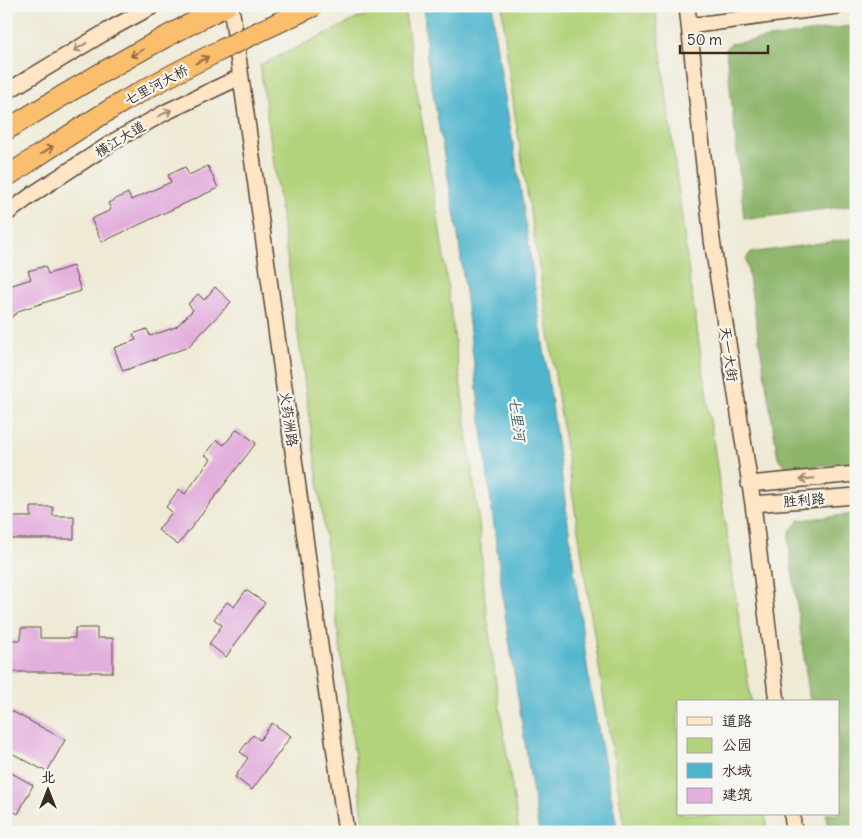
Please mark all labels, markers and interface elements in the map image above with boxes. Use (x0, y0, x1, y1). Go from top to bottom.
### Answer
scale bar (680, 22, 767, 54)
text: 50 m (687, 30, 722, 49)
one-way arrow (73, 43, 87, 53)
one-way arrow (129, 48, 144, 58)
one-way arrow (195, 55, 210, 65)
street label: 七里河大桥 (121, 61, 191, 109)
one-way arrow (157, 108, 172, 117)
street label: 横江大道 (91, 117, 149, 161)
one-way arrow (39, 145, 53, 155)
street label: 天一大街 (716, 325, 742, 383)
street label: 火药洲路 (276, 390, 302, 448)
water label: 七里河 (505, 395, 530, 445)
one-way arrow (799, 474, 815, 483)
street label: 胜利路 (782, 489, 826, 511)
legend (677, 700, 840, 816)
text: 道路 (722, 711, 752, 730)
text: 公园 (722, 735, 752, 754)
text: 水域 (722, 761, 752, 780)
north arrow (22, 766, 72, 816)
text: 北 (41, 768, 55, 786)
text: 建筑 (722, 785, 752, 804)

